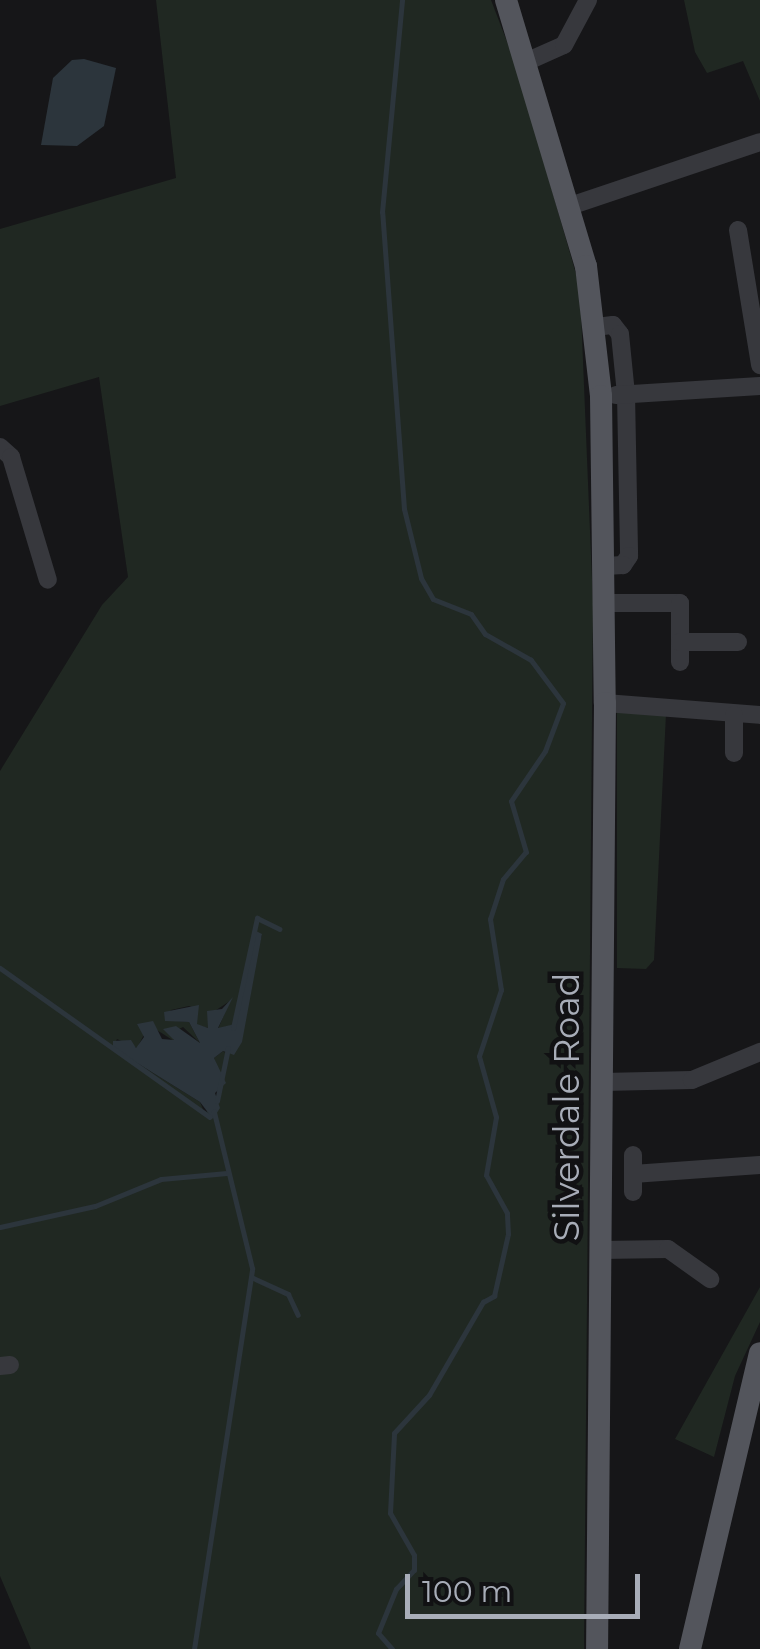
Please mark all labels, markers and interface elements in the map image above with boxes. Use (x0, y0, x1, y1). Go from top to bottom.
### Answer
street label: Silverdale Road (546, 972, 588, 1242)
scale bar (410, 1554, 645, 1616)
text: 100 m (422, 1573, 512, 1610)

